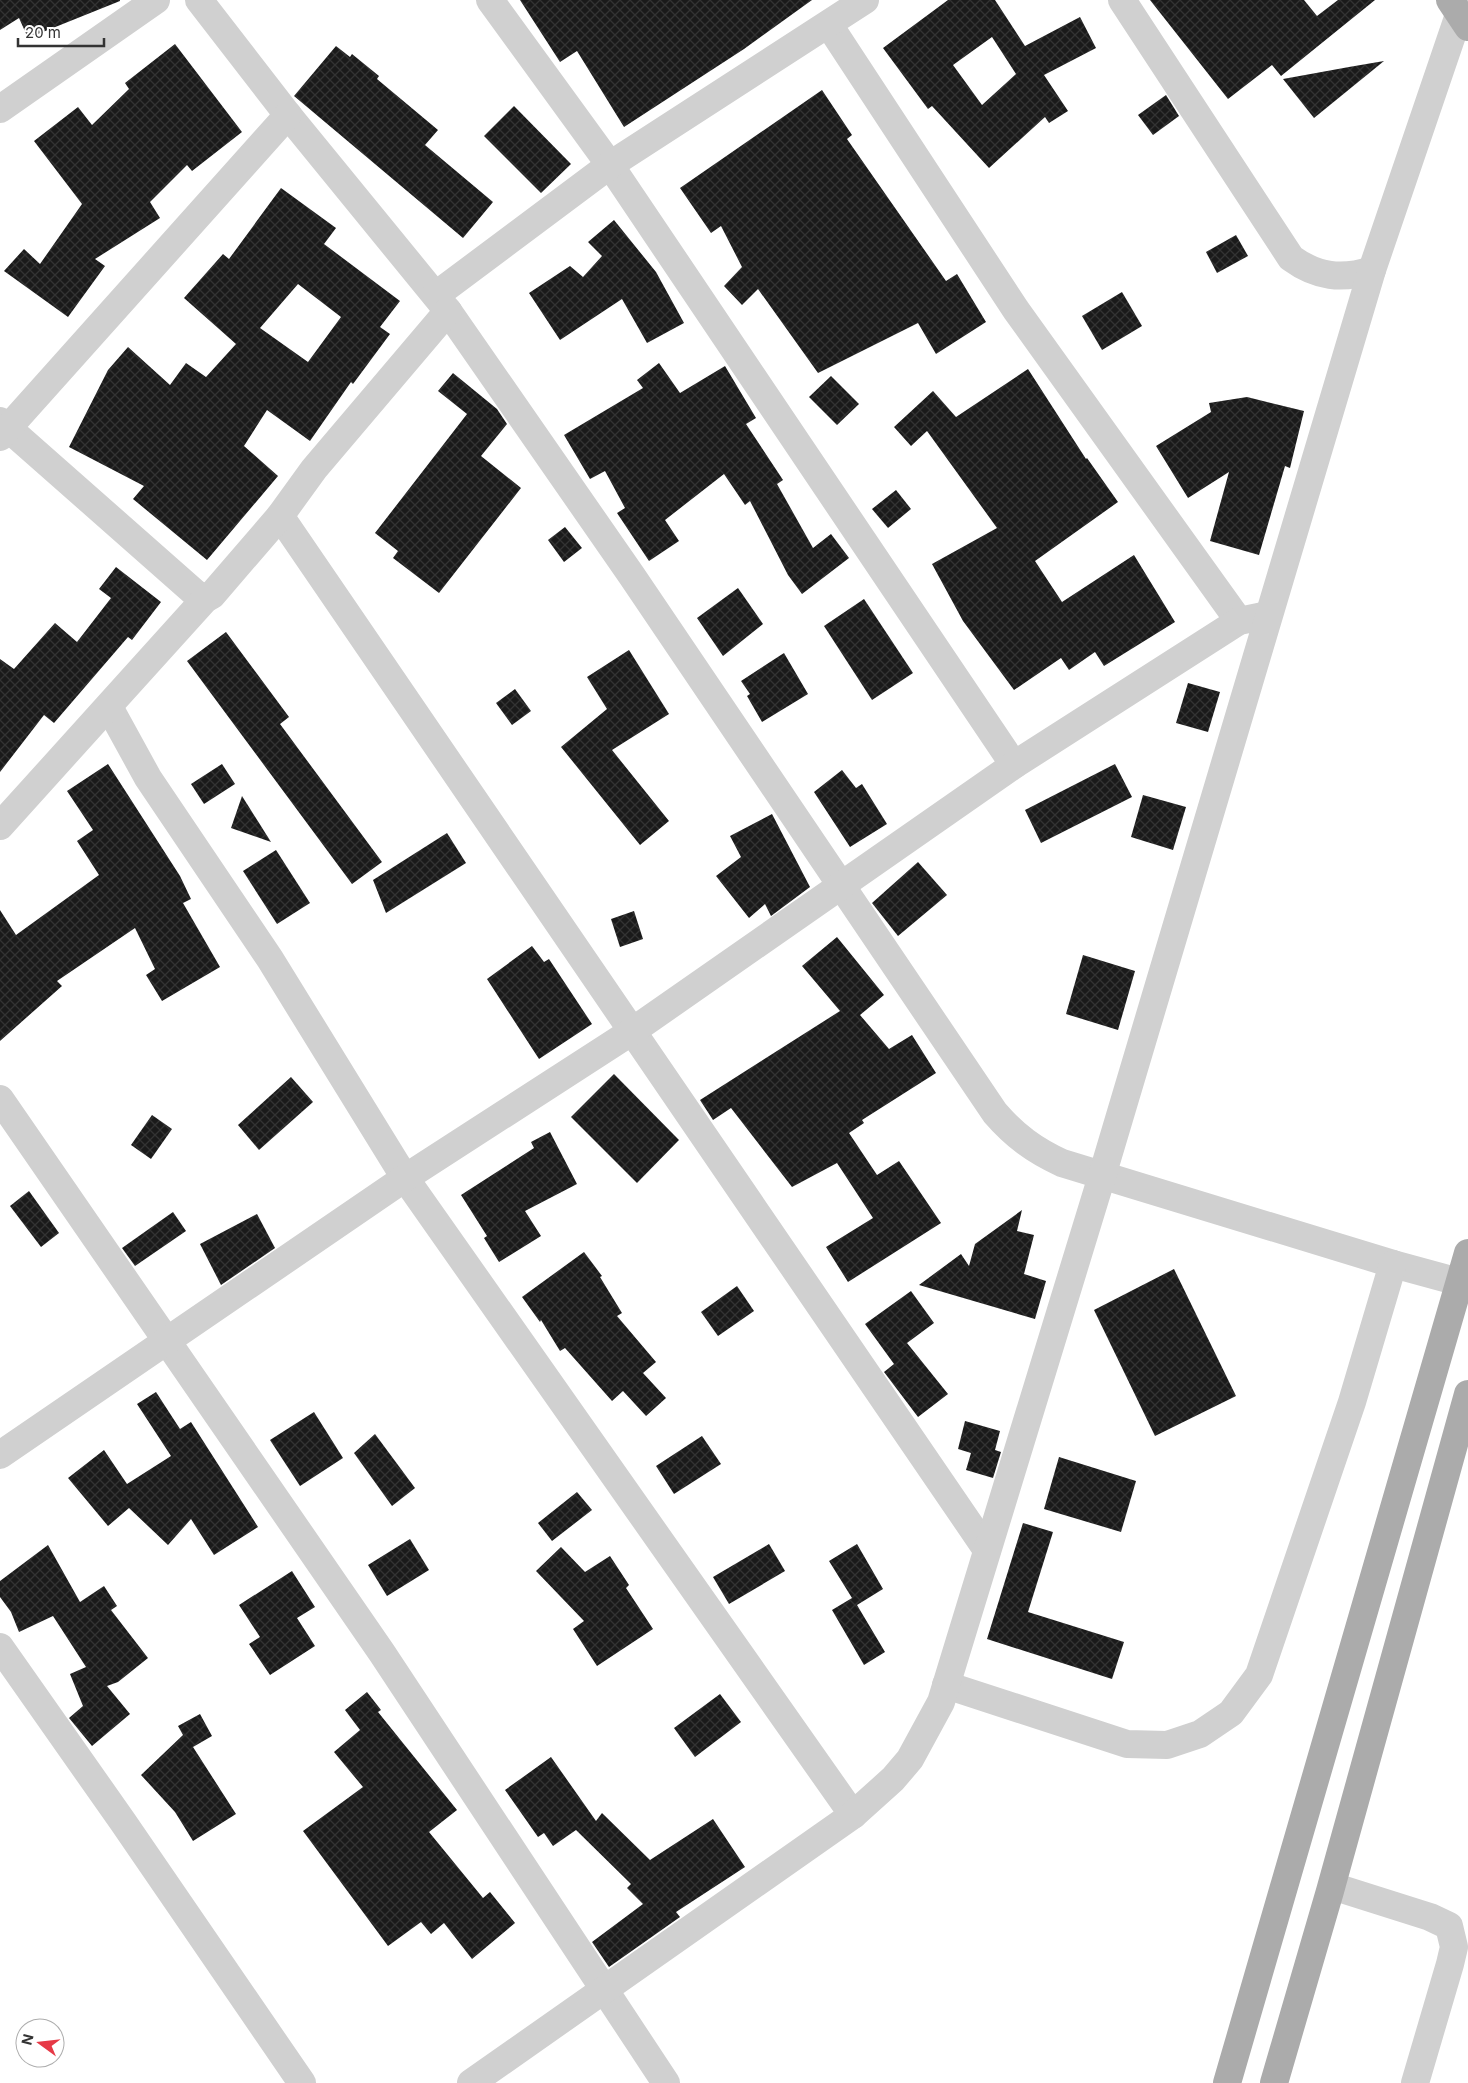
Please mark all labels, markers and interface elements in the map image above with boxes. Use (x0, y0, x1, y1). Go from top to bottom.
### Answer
scale bar (18, 15, 104, 47)
text: 20 m (25, 23, 61, 42)
north arrow (15, 2018, 65, 2068)
text: N (17, 2032, 37, 2047)

